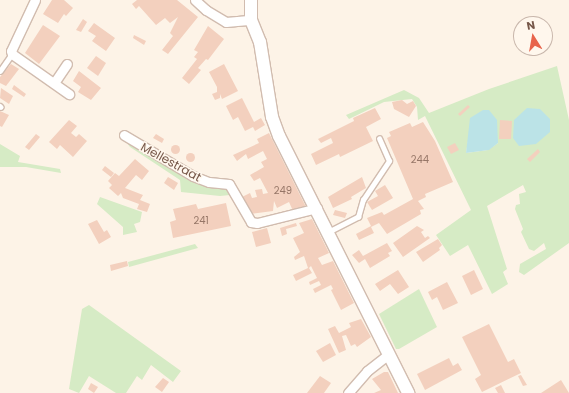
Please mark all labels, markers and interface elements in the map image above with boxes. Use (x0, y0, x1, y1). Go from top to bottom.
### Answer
north arrow (513, 16, 553, 56)
text: N (525, 17, 536, 34)
street label: Mellestraat (138, 140, 204, 184)
house number: 244 (411, 154, 429, 166)
house number: 249 (274, 185, 292, 197)
house number: 241 (193, 215, 209, 227)

